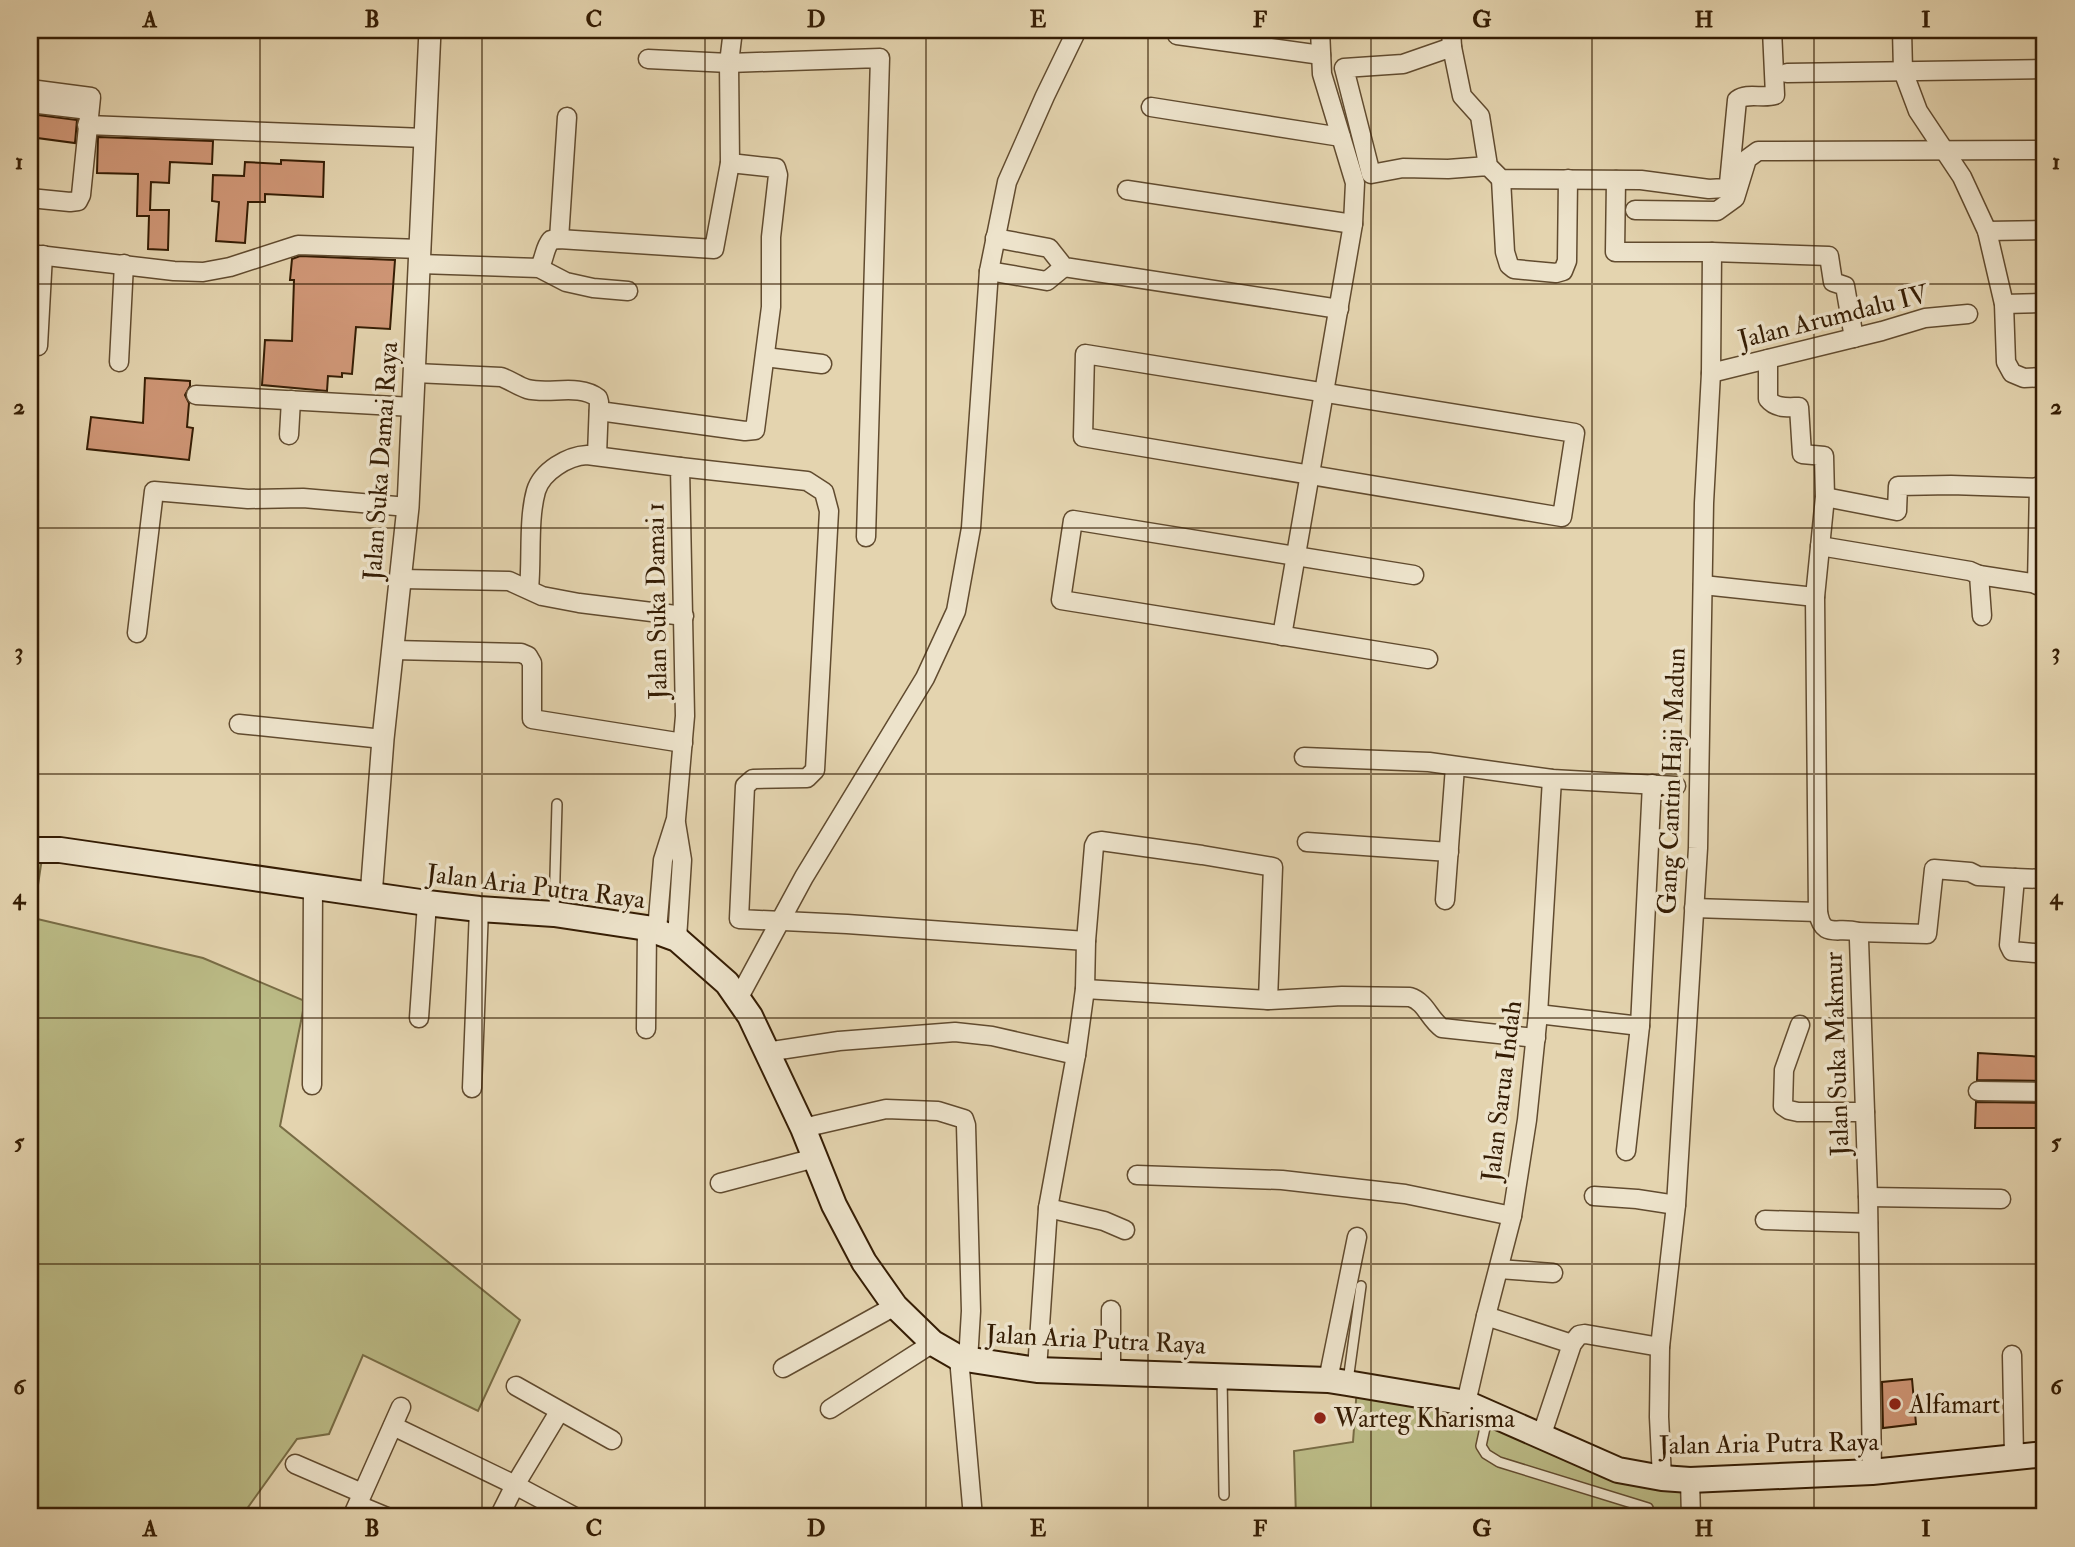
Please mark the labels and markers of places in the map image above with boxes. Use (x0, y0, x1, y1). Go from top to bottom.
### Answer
place label: Alfamart (1908, 1389, 2000, 1421)
marker: Alfamart (1887, 1396, 1903, 1412)
place label: Warteg Kharisma (1333, 1403, 1515, 1435)
marker: Warteg Kharisma (1312, 1410, 1328, 1426)

